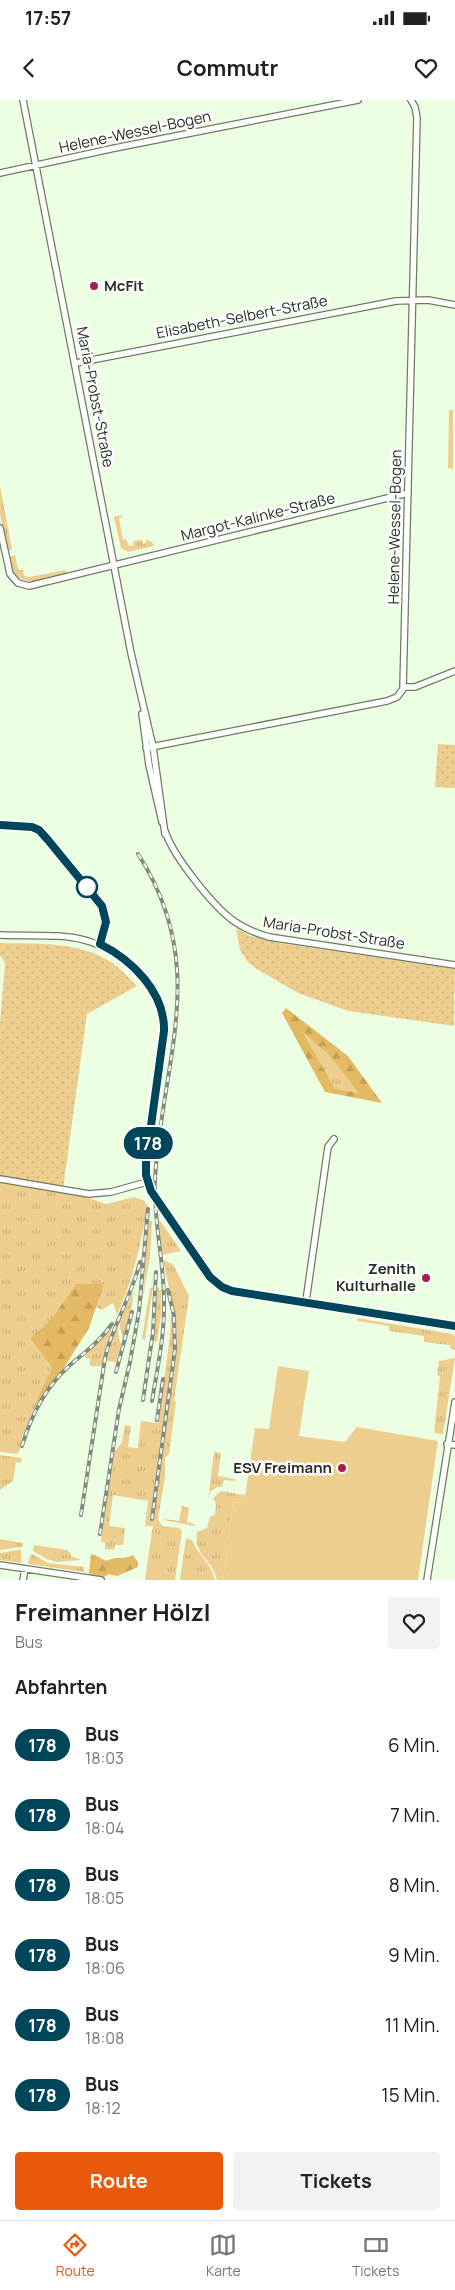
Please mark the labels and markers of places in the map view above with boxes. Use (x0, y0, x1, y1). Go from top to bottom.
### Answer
place label: McFit (104, 275, 144, 296)
marker: McFit (88, 280, 100, 292)
unlabelled marker (76, 876, 98, 898)
place label: Zenith Kulturhalle (336, 1258, 416, 1296)
marker: Zenith Kulturhalle (420, 1272, 432, 1284)
place label: ESV Freimann (233, 1457, 332, 1478)
marker: ESV Freimann (336, 1462, 348, 1474)

